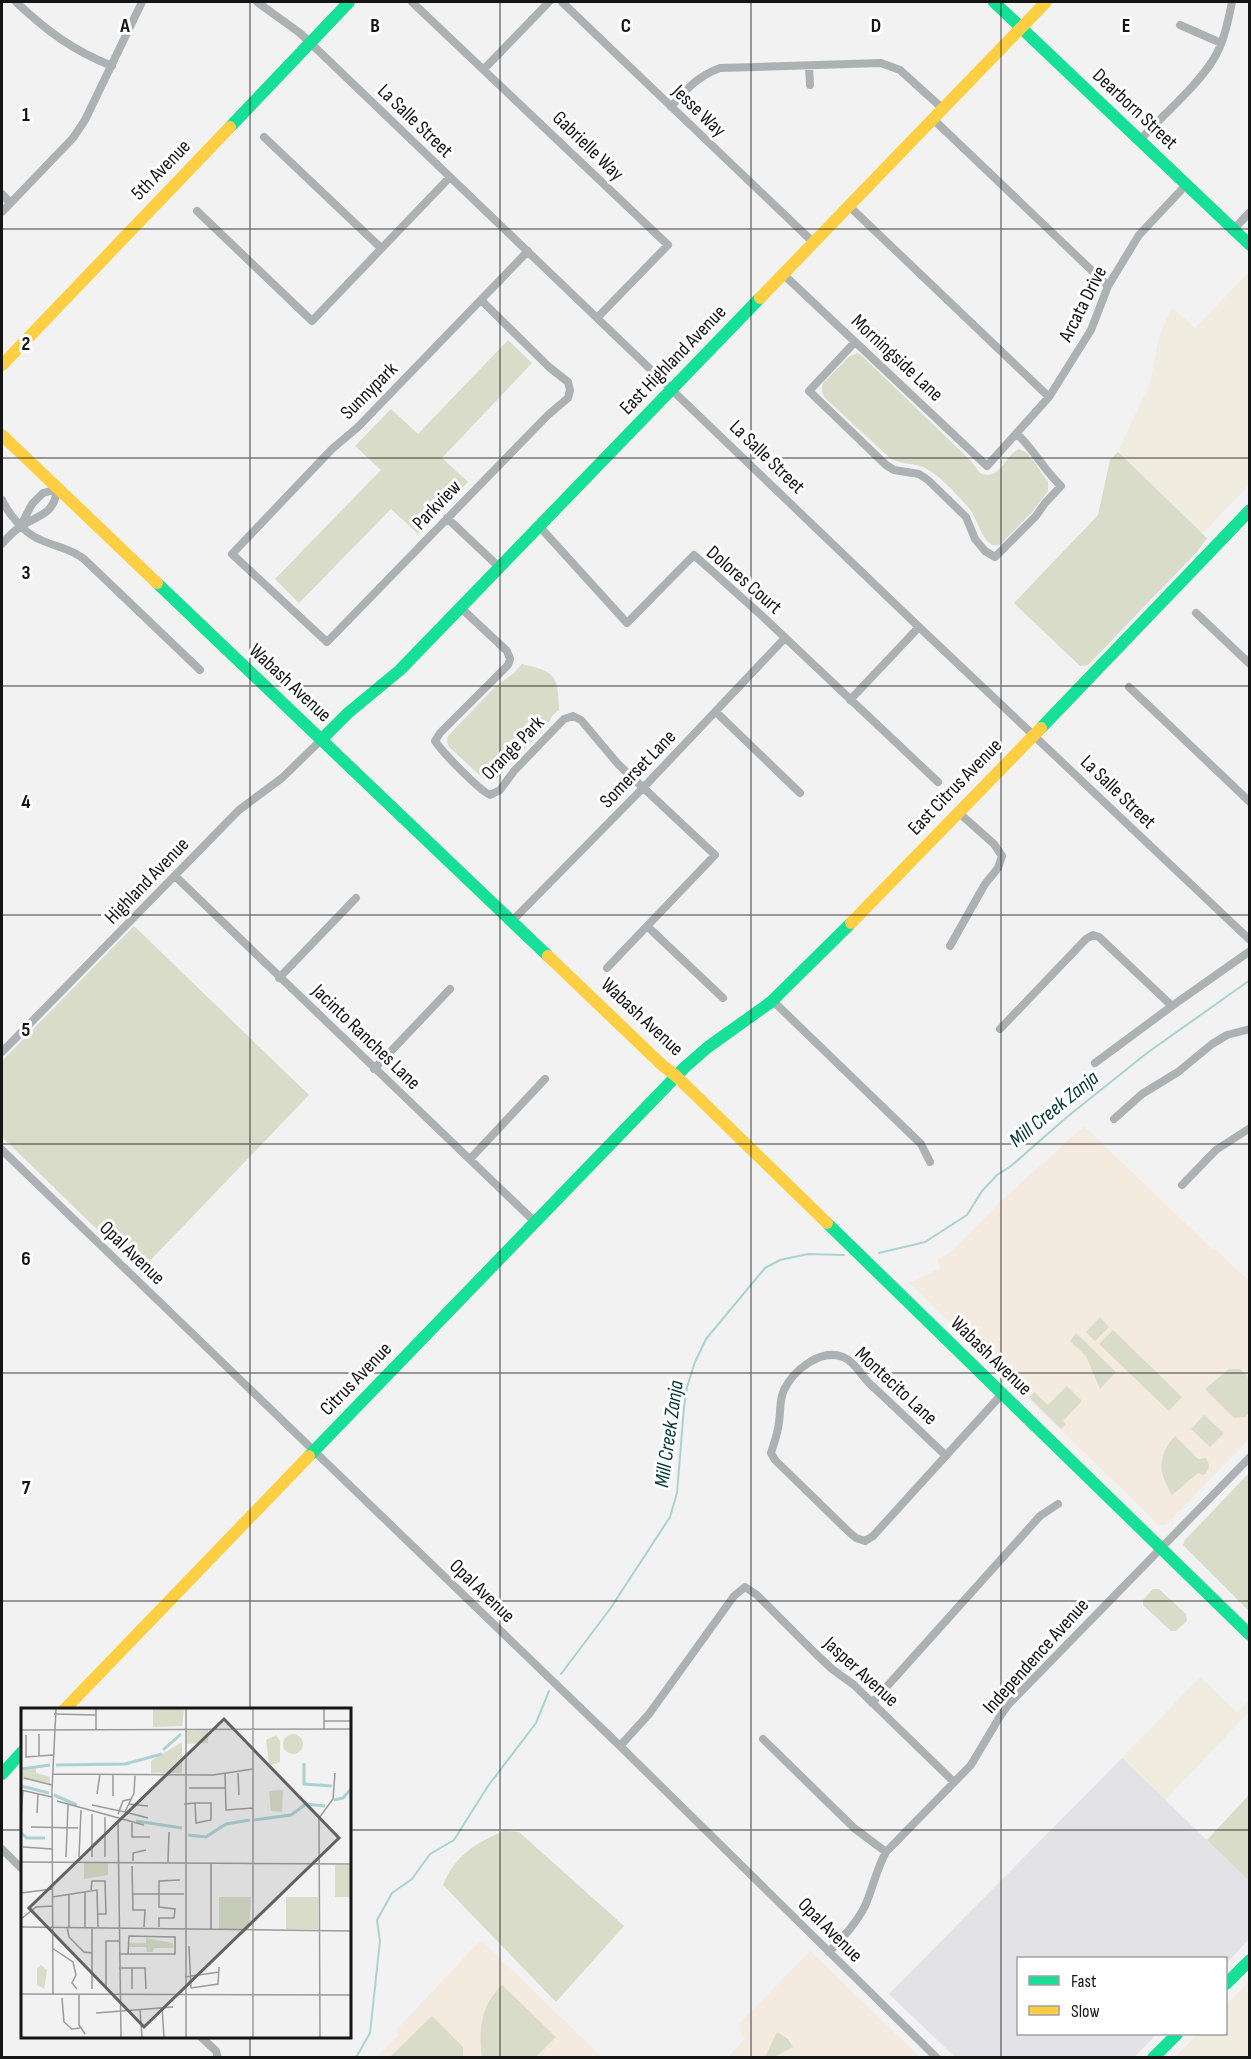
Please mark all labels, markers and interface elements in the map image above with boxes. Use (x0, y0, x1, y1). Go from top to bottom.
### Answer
text: A (119, 14, 130, 38)
text: B (370, 14, 380, 38)
text: C (621, 14, 631, 38)
text: D (871, 14, 881, 38)
text: E (1122, 14, 1130, 38)
street label: Dearborn Street (1087, 64, 1183, 154)
street label: La Salle Street (372, 79, 458, 163)
street label: Jesse Way (666, 79, 731, 142)
text: 1 (22, 103, 30, 127)
street label: Gabrielle Way (547, 106, 629, 186)
street label: 5th Avenue (126, 135, 196, 205)
street label: Arcata Drive (1053, 262, 1112, 347)
street label: East Highland Avenue (615, 300, 731, 420)
street label: Morningside Lane (846, 309, 948, 407)
text: 2 (22, 332, 30, 356)
street label: Sunnypark (335, 357, 403, 425)
street label: La Salle Street (724, 415, 810, 499)
street label: Parkview (408, 475, 466, 535)
street label: Dolores Court (701, 541, 787, 619)
text: 3 (22, 561, 31, 585)
street label: Wabash Avenue (244, 639, 336, 727)
street label: Orange Park (477, 711, 550, 785)
street label: Somerset Lane (595, 725, 681, 813)
street label: East Citrus Avenue (903, 734, 1007, 840)
street label: La Salle Street (1075, 750, 1161, 834)
text: 4 (21, 790, 31, 814)
street label: Highland Avenue (100, 833, 194, 929)
street label: Wabash Avenue (596, 973, 688, 1061)
street label: Jacinto Ranches Lane (306, 979, 425, 1095)
text: 5 (22, 1018, 31, 1042)
water label: Mill Creek Zanja (1004, 1065, 1104, 1153)
street label: Opal Avenue (94, 1216, 170, 1290)
text: 6 (21, 1247, 31, 1271)
street label: Wabash Avenue (945, 1311, 1037, 1401)
street label: Citrus Avenue (315, 1337, 397, 1421)
street label: Montecito Lane (850, 1342, 942, 1430)
water label: Mill Creek Zanja (649, 1379, 689, 1489)
text: 7 (22, 1476, 31, 1500)
street label: Opal Avenue (444, 1554, 520, 1628)
street label: Independence Avenue (978, 1593, 1094, 1719)
street label: Jasper Avenue (818, 1631, 904, 1712)
inset map (21, 1708, 351, 2038)
street label: Opal Avenue (793, 1893, 867, 1967)
legend (1017, 1957, 1227, 2035)
text: Fast (1071, 1971, 1097, 1992)
text: Slow (1071, 2001, 1100, 2022)

